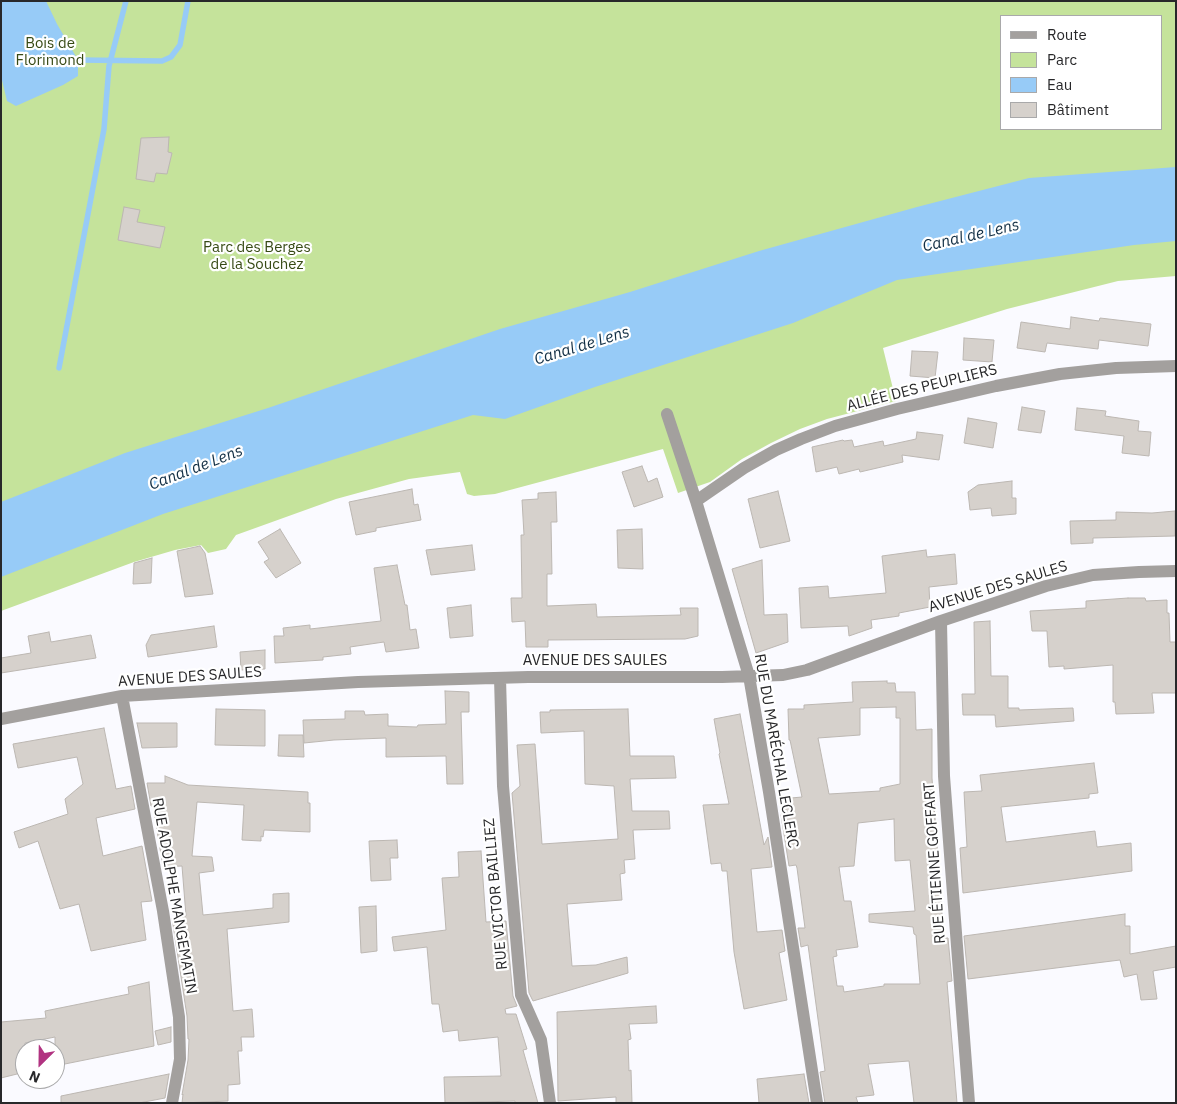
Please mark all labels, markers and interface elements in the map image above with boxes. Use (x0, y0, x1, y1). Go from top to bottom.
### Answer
legend (1000, 15, 1162, 130)
text: Route (1047, 25, 1087, 44)
park label: Bois de Florimond (16, 35, 84, 70)
text: Parc (1047, 50, 1077, 69)
text: Eau (1047, 75, 1072, 94)
text: Bâtiment (1047, 100, 1109, 119)
water label: Canal de Lens (921, 216, 1021, 256)
park label: Parc des Berges de la Souchez (203, 239, 311, 274)
water label: Canal de Lens (532, 322, 632, 370)
street label: ALLÉE DES PEUPLIERS (845, 361, 999, 415)
water label: Canal de Lens (146, 441, 246, 495)
street label: AVENUE DES SAULES (926, 557, 1070, 617)
street label: AVENUE DES SAULES (523, 652, 667, 670)
street label: RUE DU MARÉCHAL LECLERC (750, 652, 802, 850)
street label: AVENUE DES SAULES (117, 663, 263, 691)
street label: RUE ÉTIENNE GOFFART (920, 782, 950, 944)
street label: RUE ADOLPHE MANGEMATIN (148, 796, 200, 996)
street label: RUE VICTOR BAILLIEZ (480, 817, 512, 971)
north arrow (15, 1039, 65, 1089)
text: N (26, 1067, 43, 1087)

